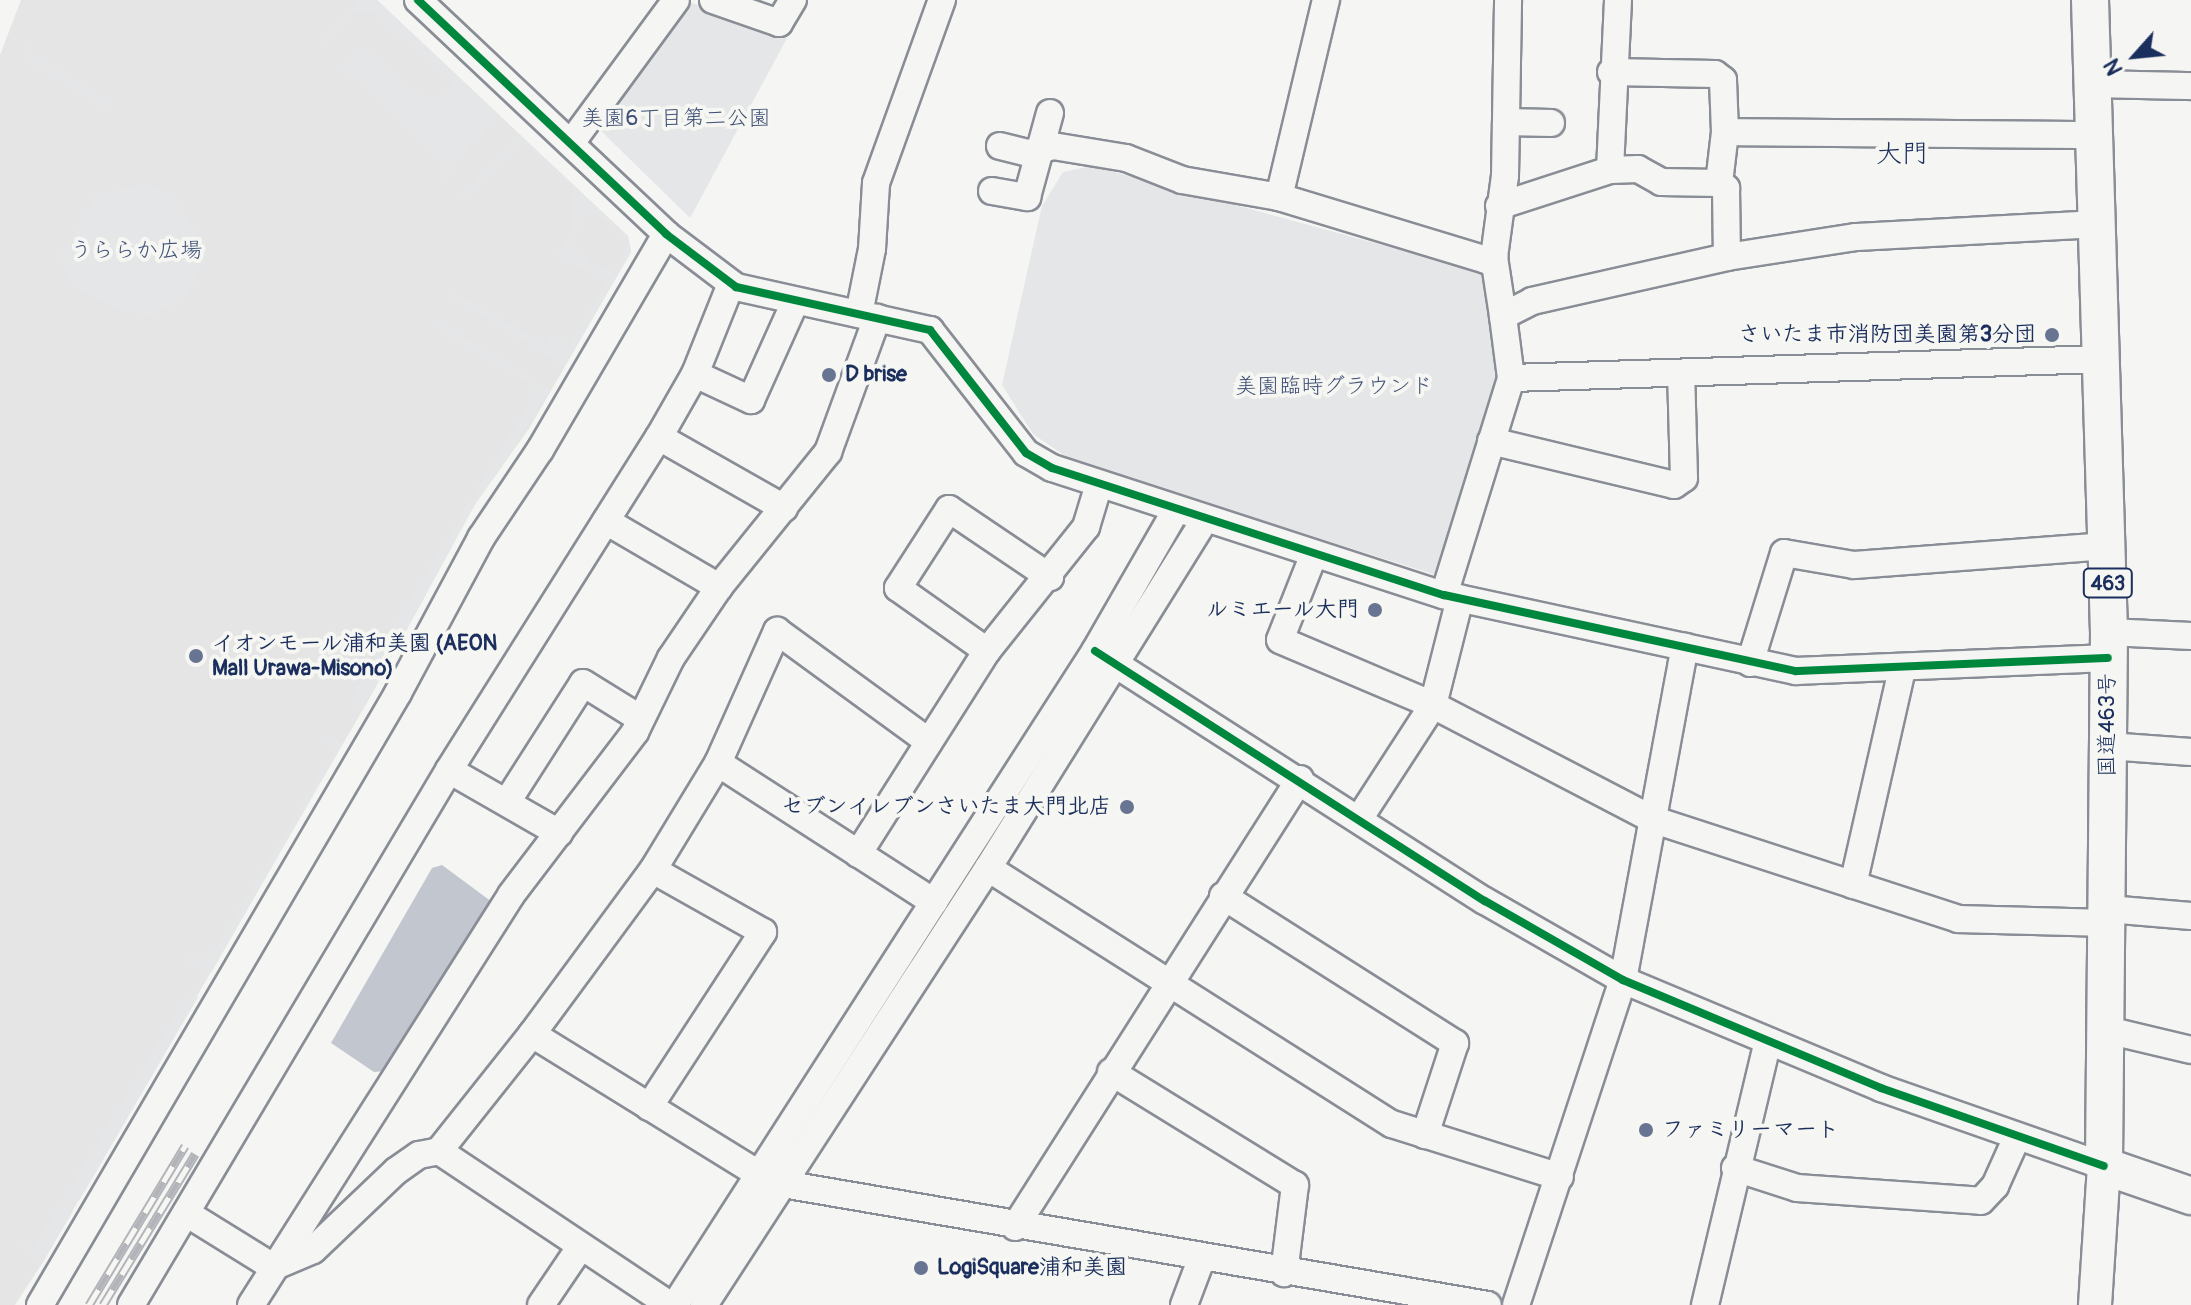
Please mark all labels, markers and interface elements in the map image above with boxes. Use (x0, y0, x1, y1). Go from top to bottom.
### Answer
north arrow (2095, 16, 2175, 96)
text: N (2098, 54, 2129, 80)
park label: 美園6丁目第二公園 (582, 106, 770, 132)
district label: 大門 (1876, 139, 1928, 171)
park label: うららか広場 (70, 238, 202, 264)
place label: さいたま市消防団美園第3分団 (1738, 322, 2036, 348)
marker: さいたま市消防団美園第3分団 (2043, 326, 2061, 344)
place label: D brise (845, 362, 907, 388)
marker: D brise (820, 366, 838, 384)
park label: 美園臨時グラウンド (1235, 374, 1433, 400)
road number: 463 (2082, 567, 2134, 599)
place label: ルミエール大門 (1205, 597, 1359, 623)
marker: ルミエール大門 (1366, 601, 1384, 619)
place label: イオンモール浦和美園 (AEON Mall Urawa-Misono) (212, 630, 499, 682)
marker: イオンモール浦和美園 (AEON Mall Urawa-Misono) (187, 647, 205, 665)
street label: 国道463号 (2095, 673, 2121, 777)
place label: セブンイレブンさいたま大門北店 (781, 794, 1111, 820)
marker: セブンイレブンさいたま大門北店 (1118, 798, 1136, 816)
place label: ファミリーマート (1662, 1117, 1838, 1143)
marker: ファミリーマート (1637, 1121, 1655, 1139)
place label: LogiSquare浦和美園 (937, 1255, 1127, 1281)
marker: LogiSquare浦和美園 (912, 1259, 930, 1277)

